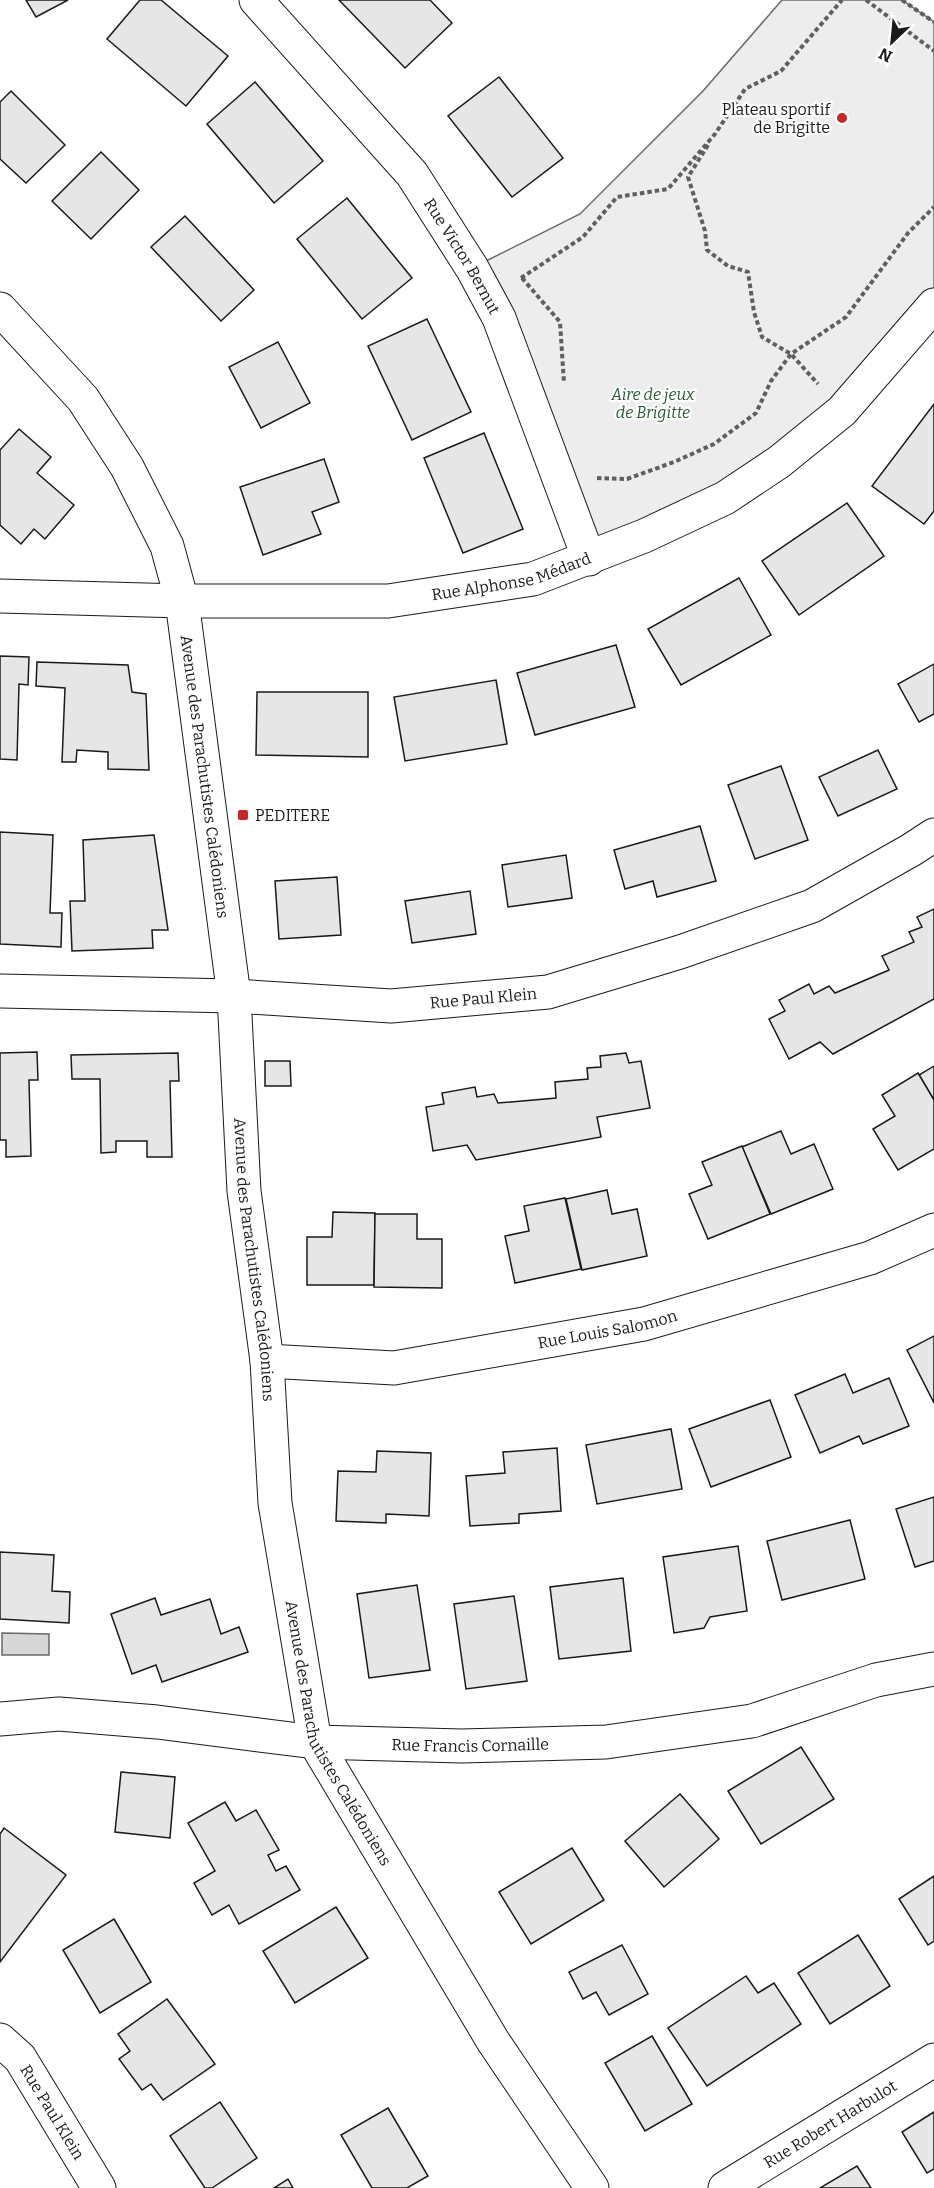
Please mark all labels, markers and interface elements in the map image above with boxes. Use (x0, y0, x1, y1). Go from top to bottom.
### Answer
north arrow (862, 12, 922, 72)
text: N (876, 44, 895, 66)
place label: Plateau sportif de Brigitte (722, 100, 831, 137)
marker: Plateau sportif de Brigitte (835, 111, 849, 125)
street label: Rue Victor Bernut (420, 195, 504, 318)
park label: Aire de jeux de Brigitte (610, 385, 695, 422)
street label: Rue Alphonse Médard (430, 548, 594, 604)
street label: Avenue des Parachutistes Calédoniens (177, 634, 233, 919)
place label: PEDITERE (255, 806, 330, 825)
marker: PEDITERE (236, 808, 250, 822)
street label: Rue Paul Klein (429, 984, 538, 1013)
street label: Avenue des Parachutistes Calédoniens (230, 1117, 278, 1402)
street label: Rue Louis Salomon (536, 1306, 679, 1353)
street label: Avenue des Parachutistes Calédoniens (281, 1599, 395, 1869)
street label: Rue Francis Cornaille (391, 1735, 549, 1756)
street label: Rue Paul Klein (16, 2061, 88, 2163)
street label: Rue Robert Harbulot (760, 2076, 900, 2172)

